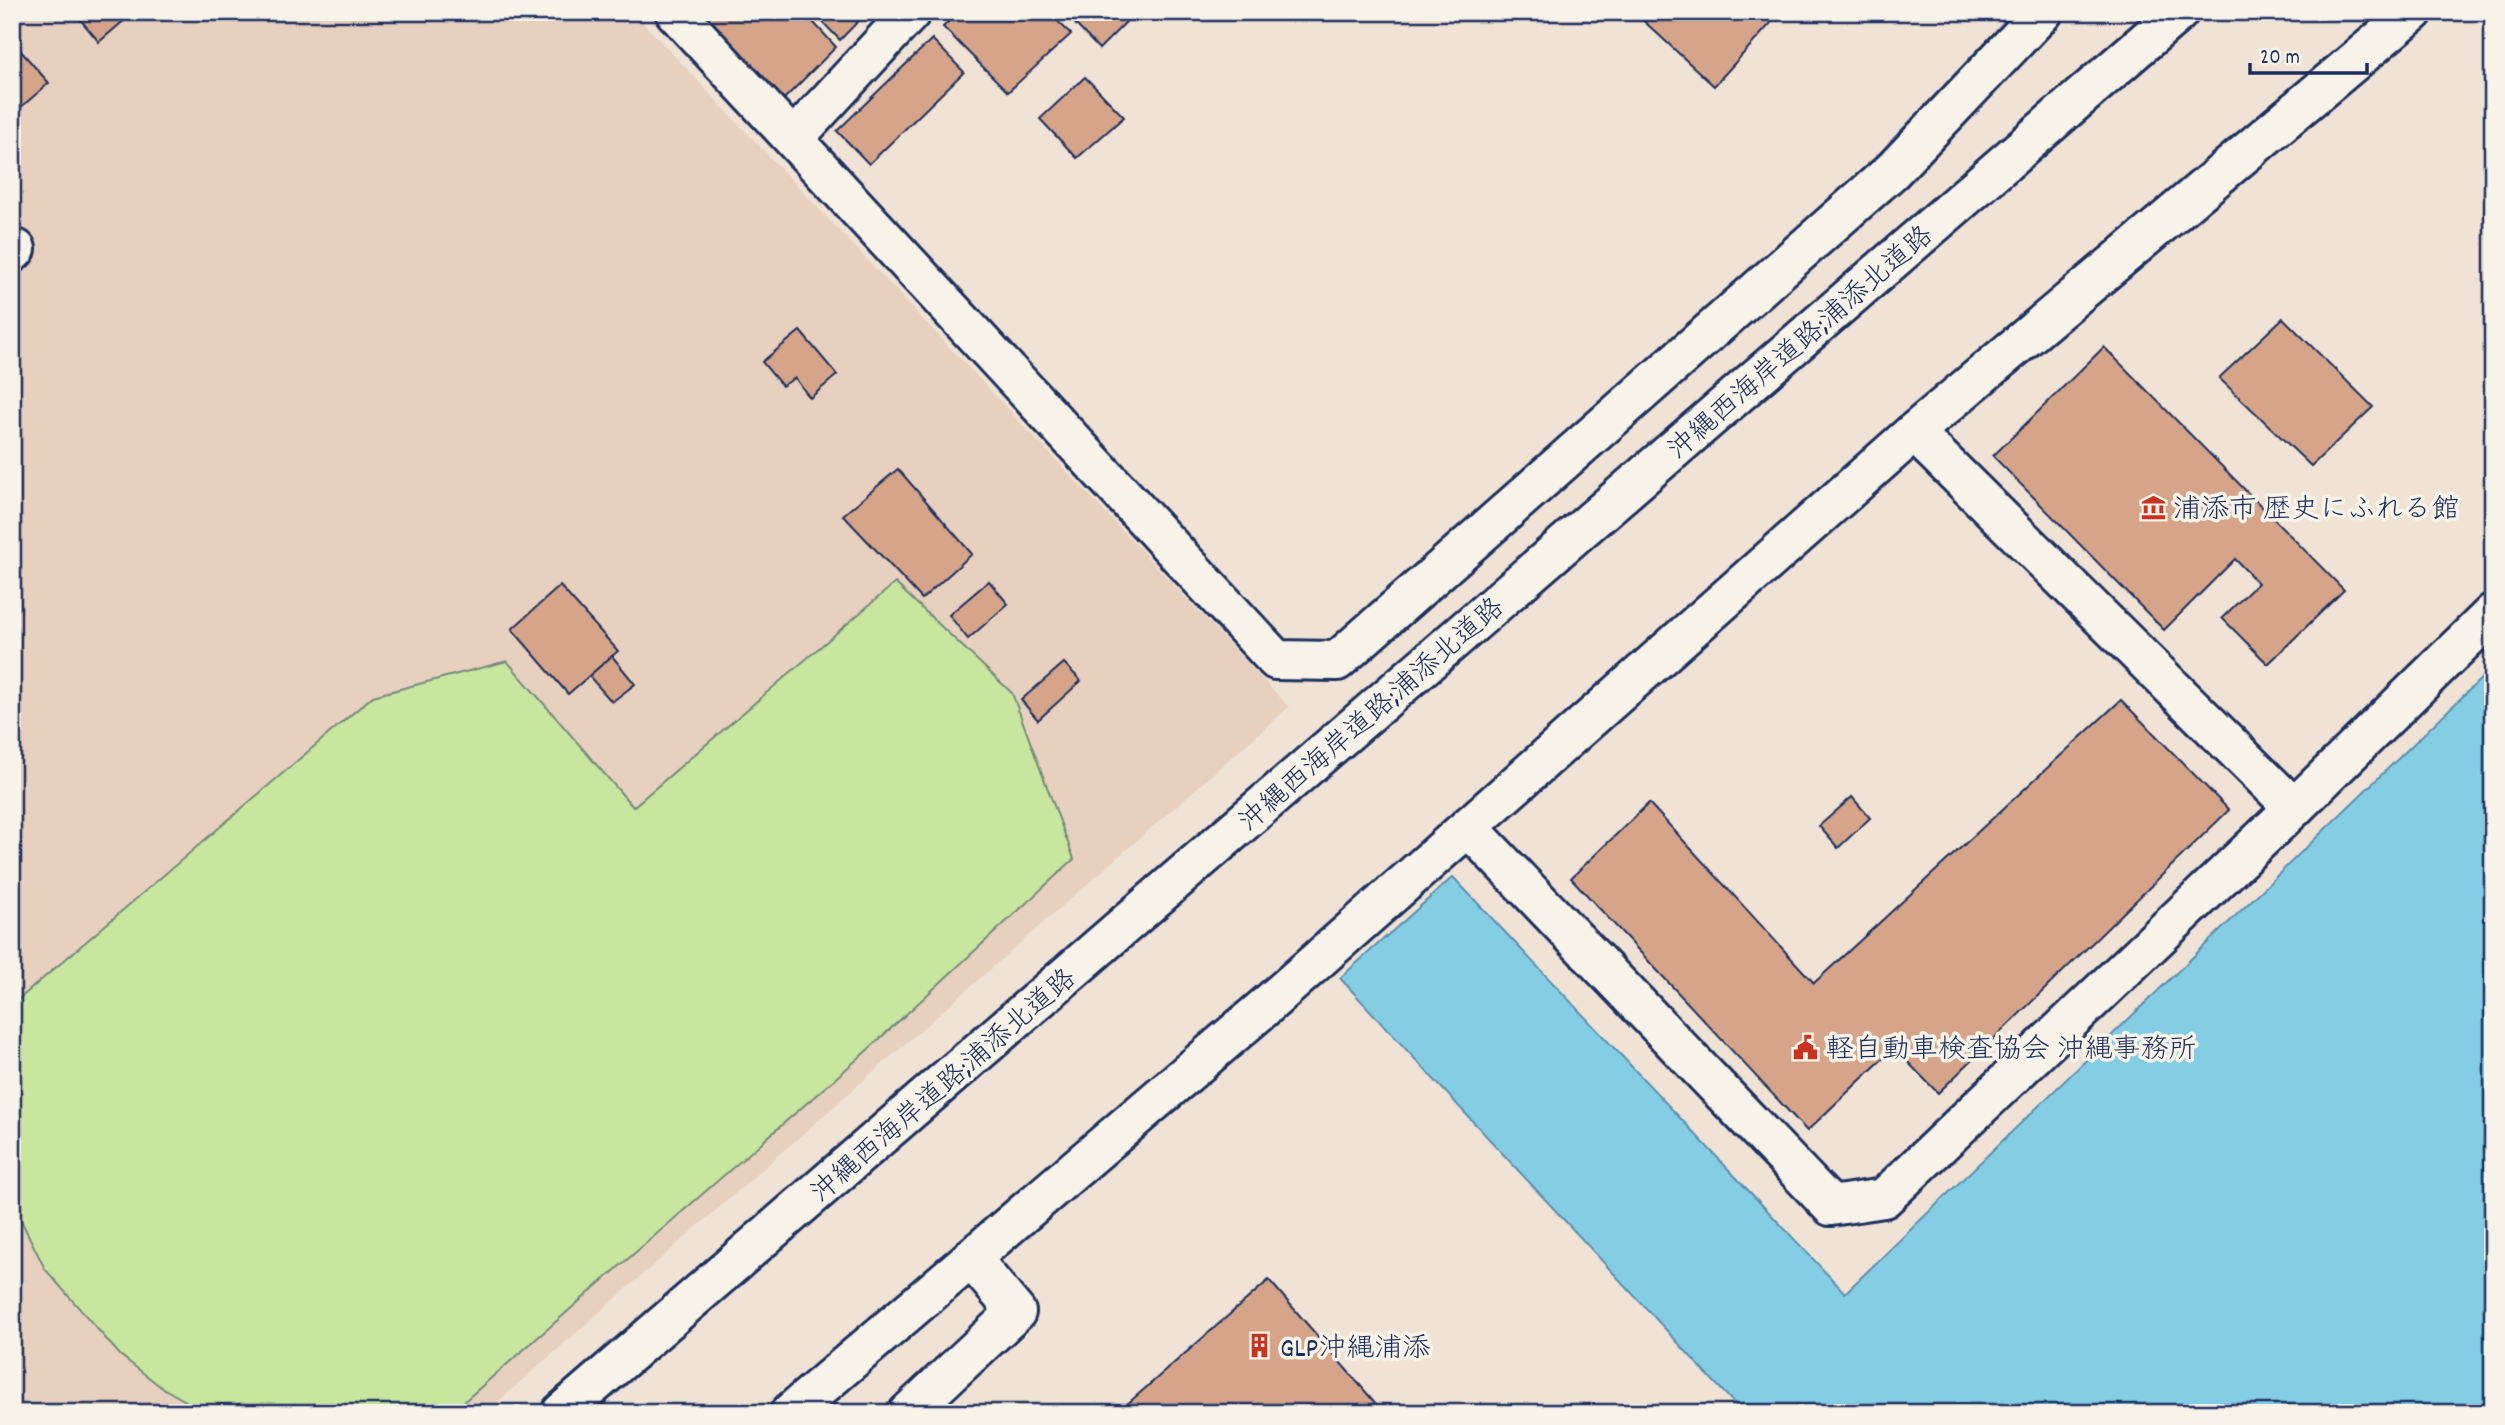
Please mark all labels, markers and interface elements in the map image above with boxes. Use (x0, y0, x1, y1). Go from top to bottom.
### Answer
scale bar (2250, 32, 2367, 76)
text: 20 m (2260, 44, 2300, 74)
street label: 沖縄西海岸道路;浦添北道路 (1661, 218, 1944, 472)
place label: 浦添市 歴史にふれる館 (2173, 492, 2459, 532)
museum icon: 浦添市 歴史にふれる館 (2139, 493, 2167, 521)
street label: 沖縄西海岸道路;浦添北道路 (1232, 590, 1515, 844)
street label: 沖縄西海岸道路;浦添北道路 (804, 961, 1087, 1215)
place label: 軽自動車検査協会 沖縄事務所 (1826, 1032, 2196, 1072)
public building icon: 軽自動車検査協会 沖縄事務所 (1792, 1033, 1820, 1061)
place label: GLP沖縄浦添 (1280, 1331, 1430, 1371)
building icon: GLP沖縄浦添 (1246, 1332, 1274, 1360)

